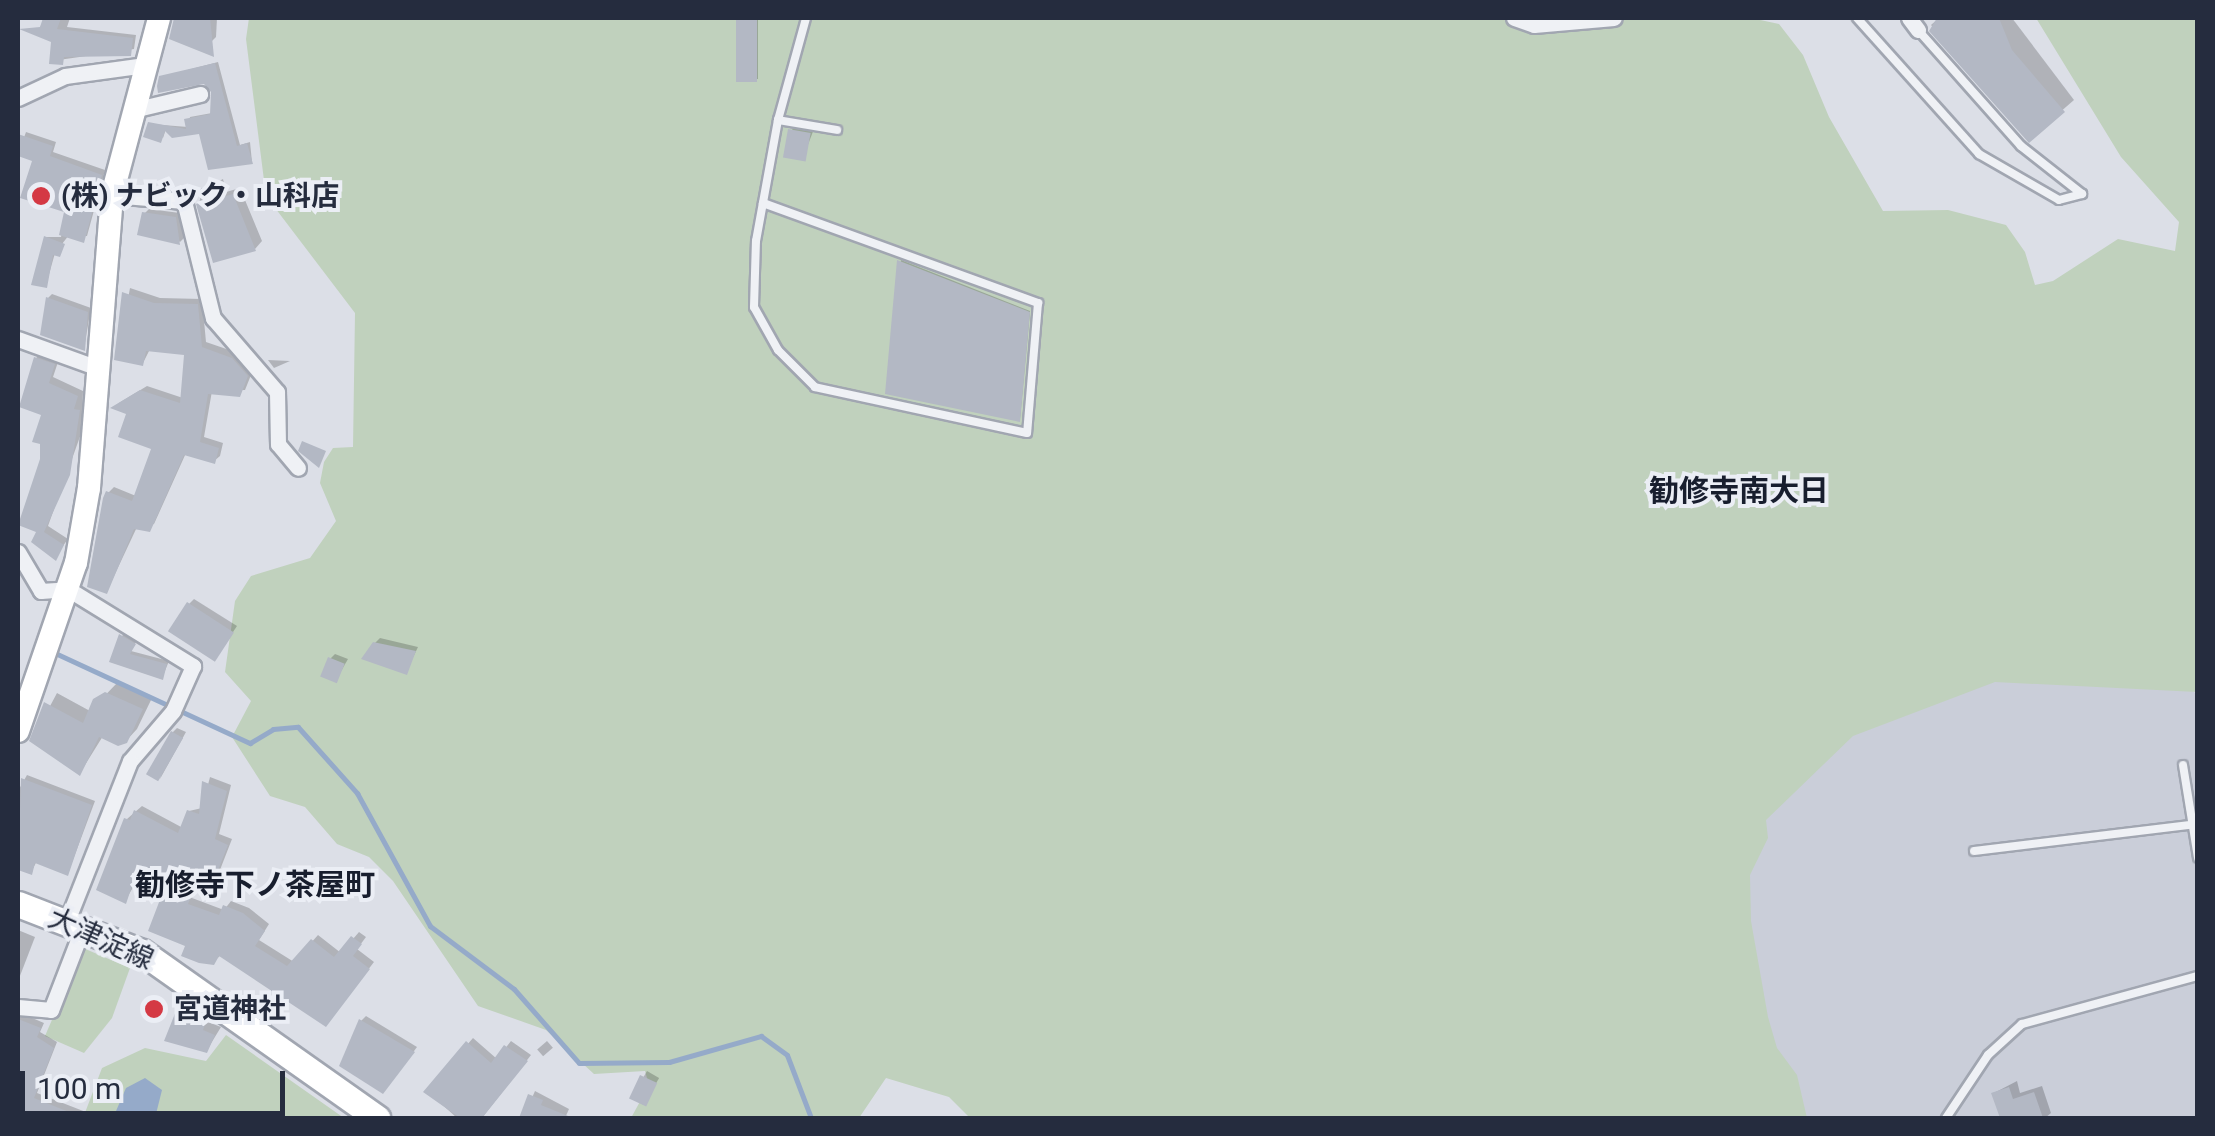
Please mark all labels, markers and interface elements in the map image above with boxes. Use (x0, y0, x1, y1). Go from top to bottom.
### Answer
place label: (株) ナビック・山科店 (61, 179, 339, 213)
marker: (株) ナビック・山科店 (30, 185, 52, 207)
district label: 勧修寺南大日 (1649, 473, 1829, 509)
district label: 勧修寺下ノ茶屋町 (135, 867, 375, 903)
street label: 大津淀線 (43, 901, 159, 977)
place label: 宮道神社 (174, 992, 286, 1026)
marker: 宮道神社 (143, 998, 165, 1020)
scale bar (25, 1051, 290, 1113)
text: 100 m (37, 1071, 121, 1106)

